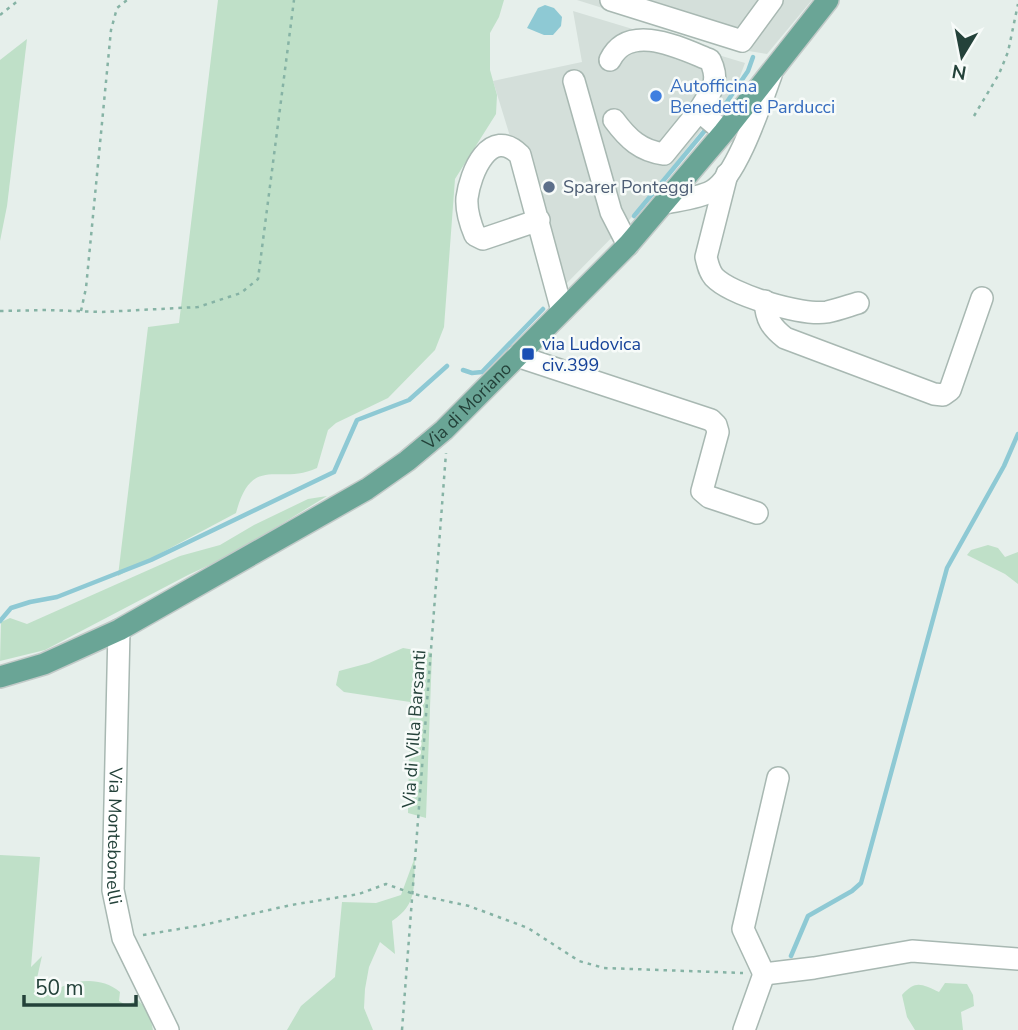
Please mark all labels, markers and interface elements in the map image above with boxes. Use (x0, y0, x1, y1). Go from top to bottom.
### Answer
north arrow (927, 21, 997, 91)
text: N (950, 58, 968, 86)
place label: Autofficina Benedetti e Parducci (670, 74, 835, 119)
marker: Autofficina Benedetti e Parducci (648, 88, 664, 104)
place label: Sparer Ponteggi (563, 175, 693, 199)
marker: Sparer Ponteggi (541, 179, 557, 195)
place label: via Ludovica civ.399 (542, 332, 641, 377)
marker: via Ludovica civ.399 (520, 346, 536, 362)
street label: Via di Moriano (417, 357, 517, 456)
street label: Via di Villa Barsanti (396, 649, 431, 810)
street label: Via Montebonelli (101, 766, 128, 907)
scale bar (24, 964, 136, 1008)
text: 50 m (35, 974, 84, 1002)

